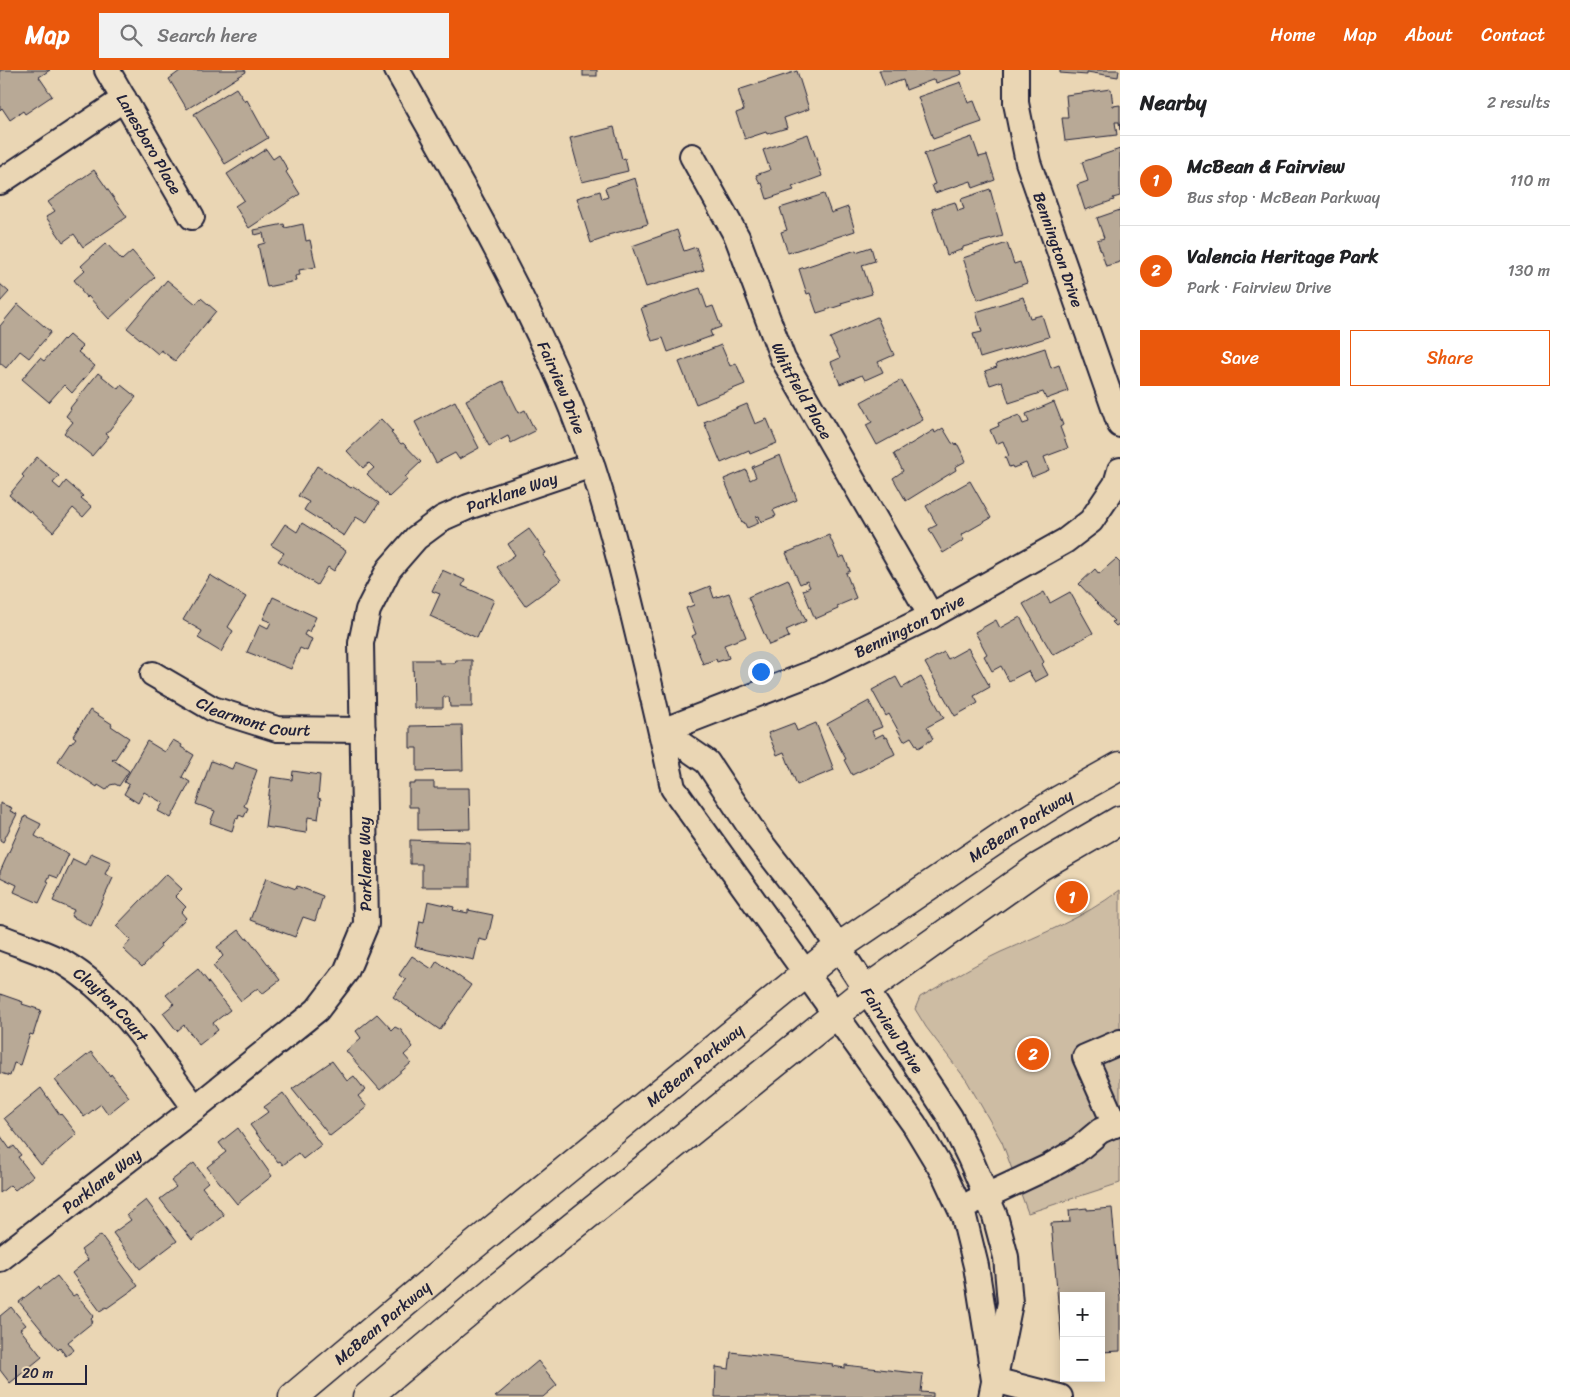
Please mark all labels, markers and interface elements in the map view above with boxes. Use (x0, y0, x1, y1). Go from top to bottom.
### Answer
search box (99, 13, 449, 58)
text: Map (25, 14, 69, 56)
text: Search here (157, 19, 257, 52)
text: Home (1271, 19, 1316, 51)
text: Map (1344, 19, 1377, 51)
text: About (1405, 19, 1453, 51)
text: Contact (1481, 19, 1545, 51)
icon: search (117, 21, 145, 49)
text: Nearby (1140, 84, 1206, 122)
street label: Lanesboro Place (109, 87, 191, 200)
text: 2 results (1487, 88, 1550, 117)
text: McBean & Fairview (1187, 150, 1345, 183)
text: 1 (1153, 166, 1159, 195)
text: 110 m (1510, 166, 1550, 195)
text: Bus stop · McBean Parkway (1187, 183, 1380, 212)
street label: Bennington Drive (1025, 188, 1092, 311)
text: Valencia Heritage Park (1187, 240, 1378, 273)
text: 2 (1151, 256, 1161, 285)
text: 130 m (1508, 256, 1550, 285)
text: Park · Fairview Drive (1187, 273, 1331, 302)
button: Save (1140, 330, 1340, 386)
button: Share (1350, 330, 1550, 386)
street label: Fairview Drive (529, 336, 595, 438)
street label: Whitfield Place (763, 338, 841, 445)
street label: Parklane Way (462, 463, 562, 521)
street label: Bennington Drive (849, 585, 970, 666)
your location (748, 659, 774, 685)
street label: Clearmont Court (191, 688, 310, 744)
street label: McBean Parkway (962, 780, 1079, 870)
street label: Parklane Way (350, 816, 380, 912)
pin: 1 (1056, 878, 1088, 916)
street label: Clayton Court (67, 959, 156, 1049)
street label: Fairview Drive (853, 981, 932, 1080)
street label: McBean Parkway (639, 1015, 751, 1114)
pin: 2 (1017, 1035, 1049, 1073)
street label: Parklane Way (55, 1140, 148, 1221)
street label: McBean Parkway (327, 1272, 438, 1372)
map controls (1060, 1292, 1105, 1382)
button: + (1060, 1292, 1105, 1337)
button: − (1060, 1337, 1105, 1382)
text: 20 m (22, 1361, 53, 1386)
scale bar (15, 1362, 88, 1385)

